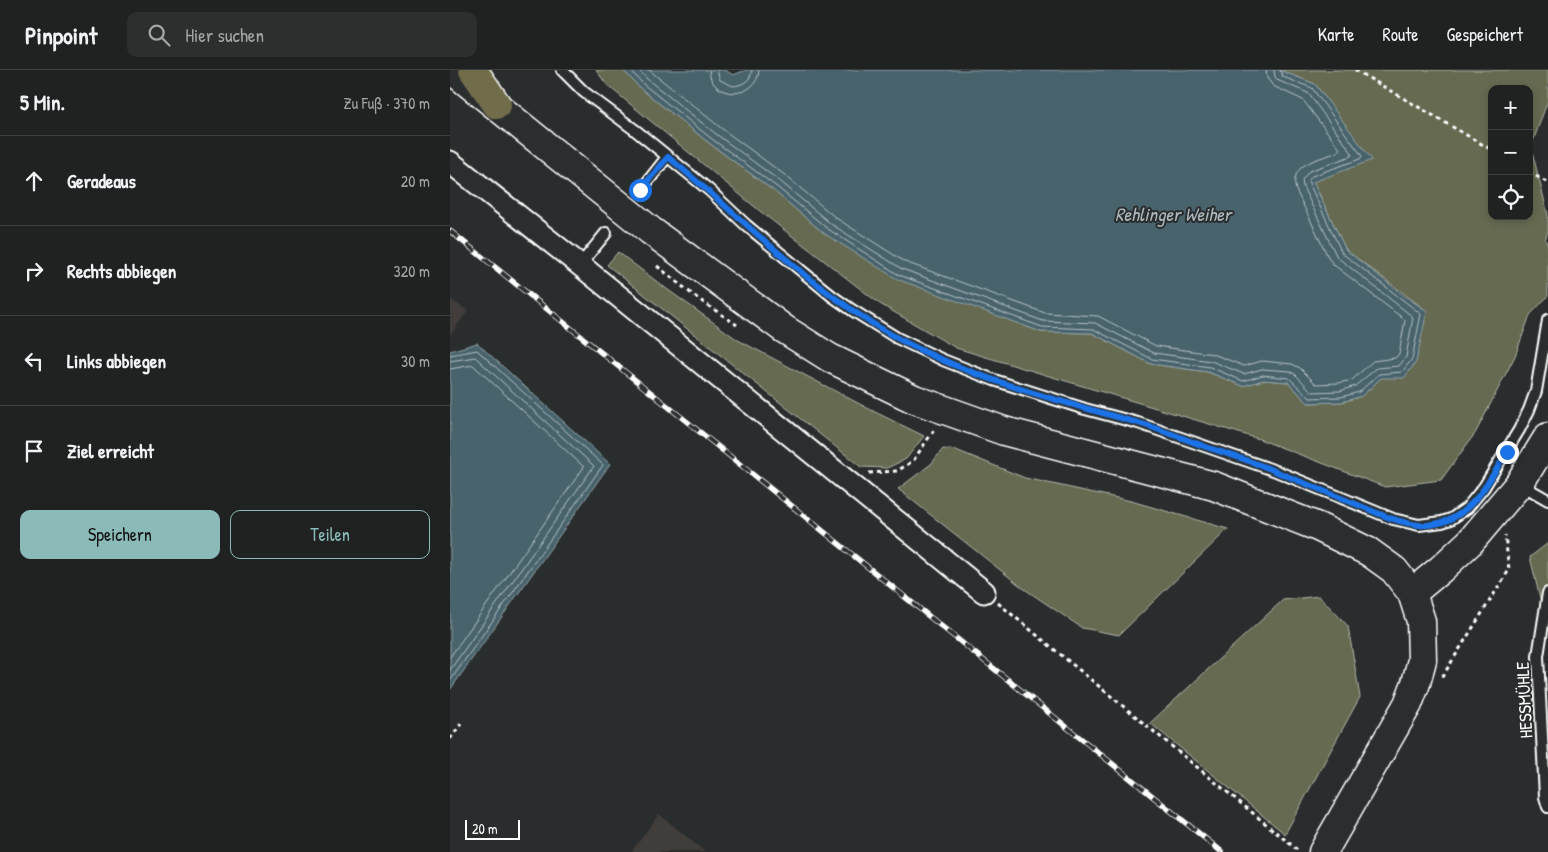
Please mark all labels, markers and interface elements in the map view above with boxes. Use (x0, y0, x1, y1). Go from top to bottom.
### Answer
search box (127, 12, 477, 57)
text: Pinpoint (25, 19, 97, 51)
icon: search (145, 21, 173, 49)
text: Hier suchen (185, 22, 264, 48)
text: Karte (1318, 22, 1355, 47)
text: Route (1383, 22, 1419, 47)
text: Gespeichert (1447, 22, 1523, 47)
map controls (1488, 85, 1533, 220)
button: + (1488, 85, 1533, 130)
text: 5 Min. (20, 88, 65, 117)
text: Zu Fuß · 370 m (344, 92, 430, 114)
button: − (1488, 130, 1533, 175)
icon: ahead (20, 167, 48, 195)
text: Geradeaus (67, 168, 136, 194)
text: 20 m (401, 170, 430, 192)
button: locate (1488, 175, 1533, 220)
route start (629, 179, 652, 202)
water label: Rehlinger Weiher (1115, 201, 1234, 227)
icon: right (20, 257, 48, 285)
text: Rechts abbiegen (67, 258, 176, 284)
text: 320 m (394, 260, 430, 282)
icon: left (20, 347, 48, 375)
text: Links abbiegen (67, 348, 166, 374)
text: 30 m (401, 350, 430, 372)
icon: arrive (20, 437, 48, 465)
text: Ziel erreicht (67, 438, 154, 464)
route end (1496, 441, 1519, 464)
button: Speichern (20, 510, 220, 559)
button: Teilen (230, 510, 430, 559)
street label: HESSMÜHLE (1510, 661, 1538, 739)
scale bar (465, 817, 520, 840)
text: 20 m (472, 819, 498, 838)

